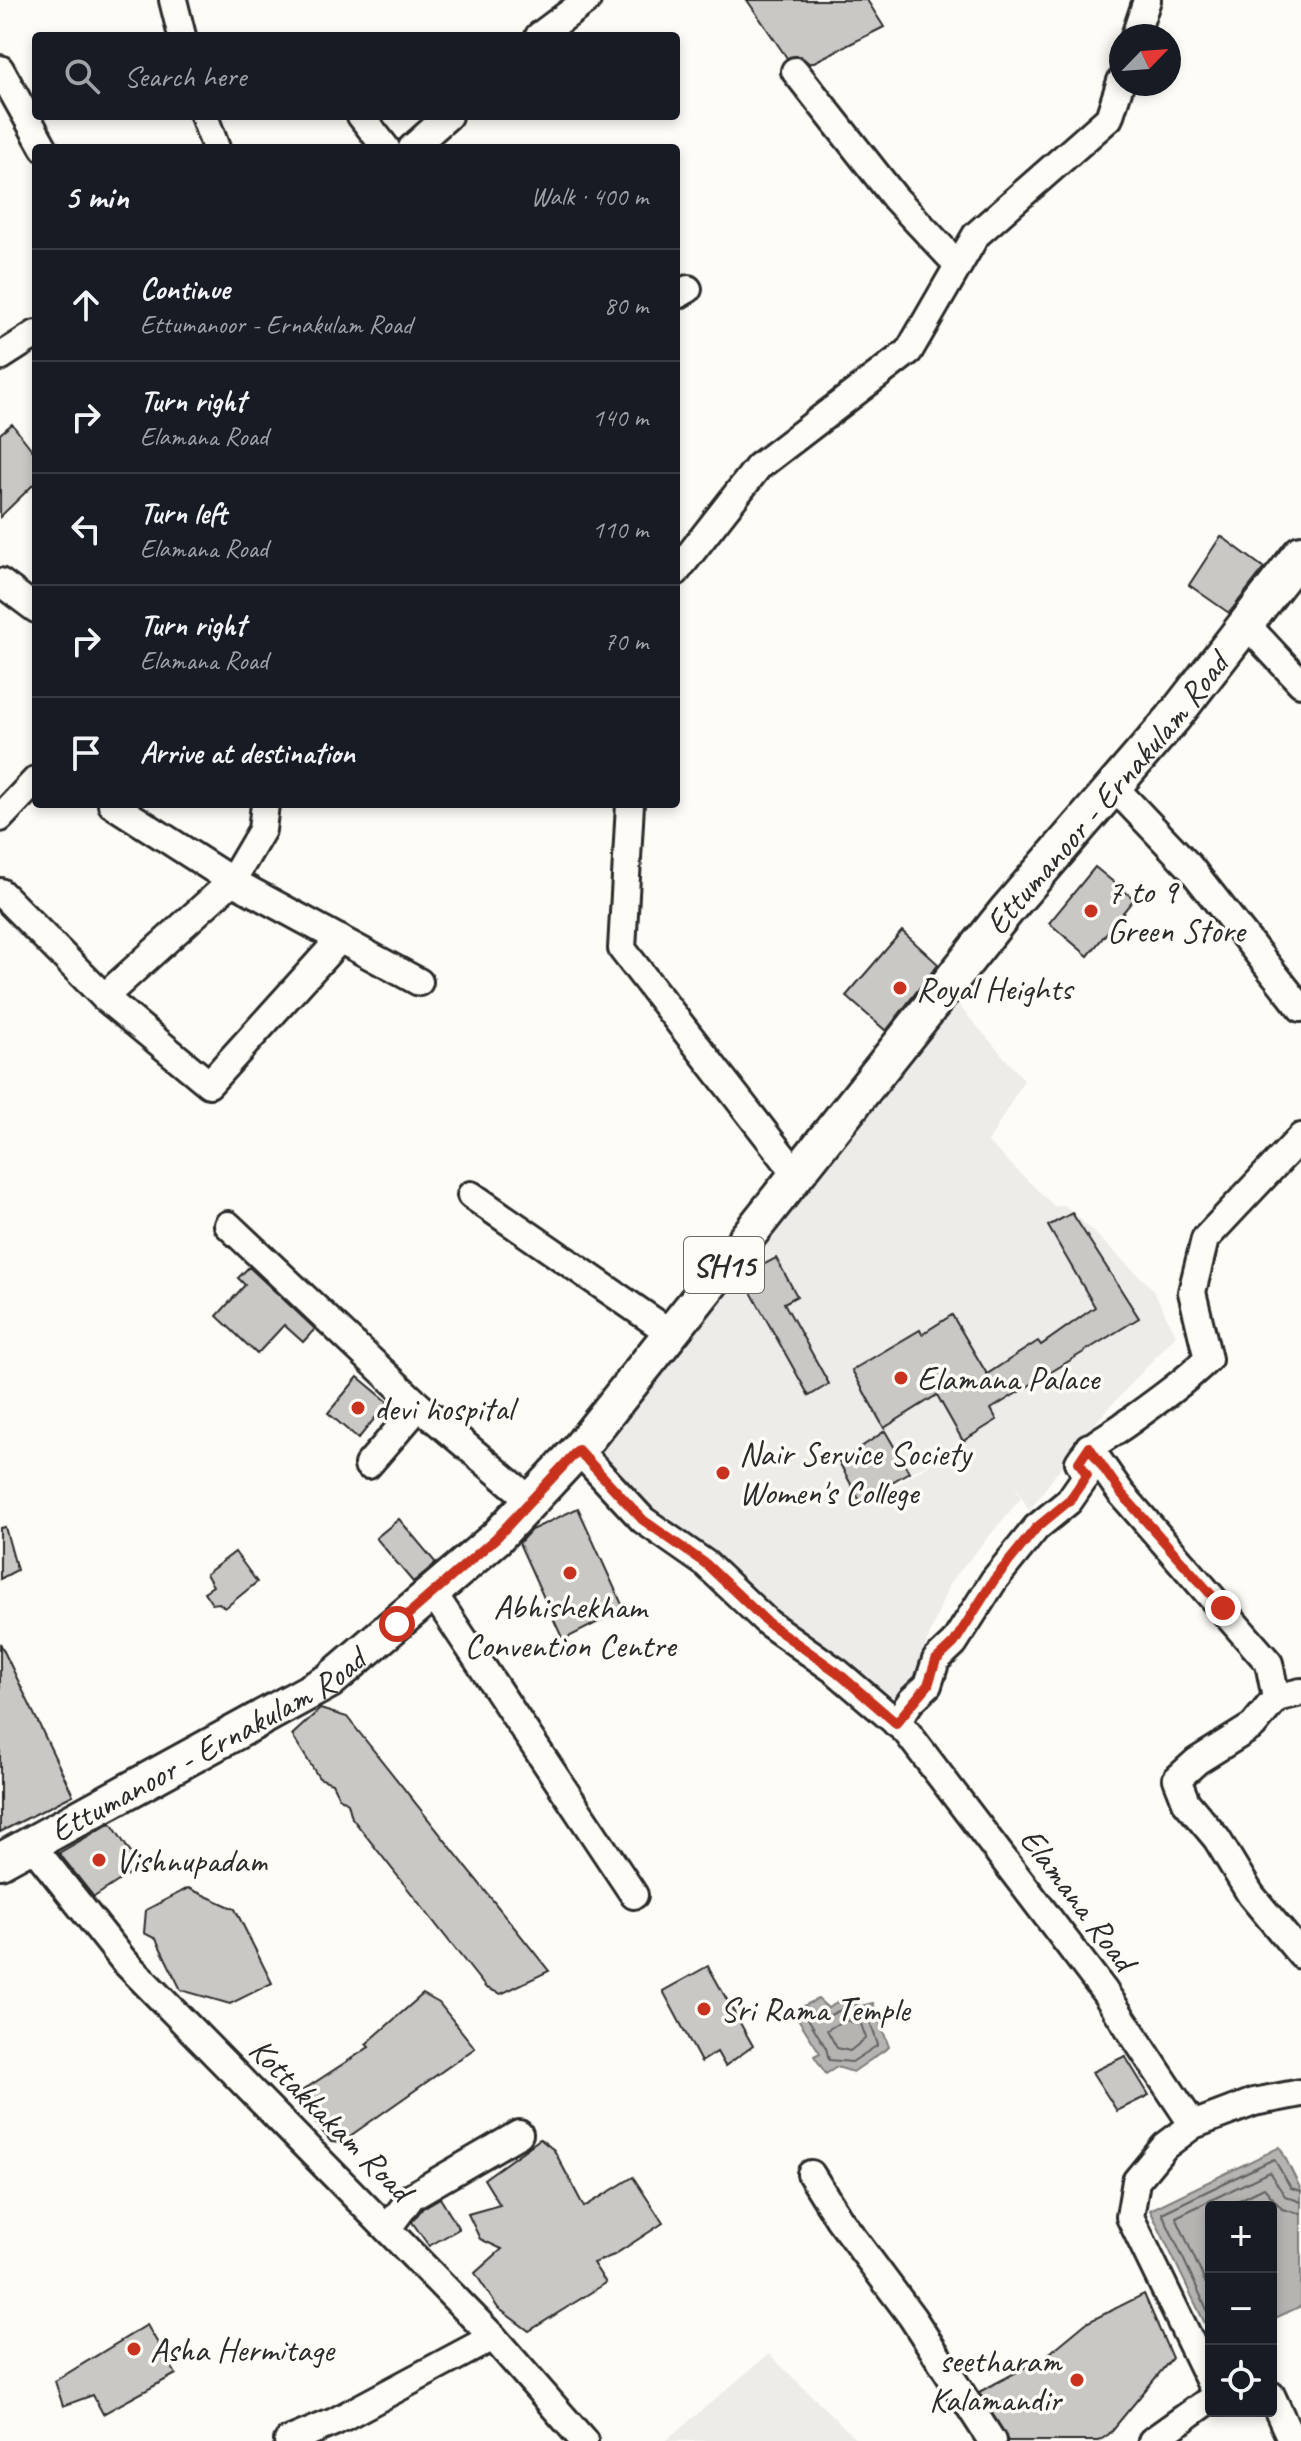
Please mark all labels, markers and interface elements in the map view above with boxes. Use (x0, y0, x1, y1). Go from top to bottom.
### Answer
north arrow (1109, 24, 1181, 96)
search box (32, 32, 680, 120)
icon: search (60, 54, 104, 98)
text: Search here (124, 57, 246, 95)
text: 5 min (64, 175, 129, 218)
text: Walk · 400 m (531, 180, 648, 213)
text: Continue (140, 270, 230, 308)
icon: ahead (64, 283, 108, 327)
text: 80 m (604, 289, 648, 322)
text: Ettumanoor - Ernakulam Road (140, 308, 412, 341)
text: Turn right (140, 382, 245, 420)
icon: right (64, 395, 108, 439)
text: 140 m (592, 401, 648, 434)
text: Elamana Road (140, 420, 268, 453)
text: Turn left (140, 494, 227, 532)
icon: left (64, 507, 108, 551)
text: 110 m (592, 513, 648, 546)
text: Elamana Road (140, 532, 268, 565)
text: Turn right (140, 606, 245, 644)
icon: right (64, 619, 108, 663)
text: 70 m (604, 625, 648, 658)
street label: Ettumanoor - Ernakulam Road (975, 640, 1240, 943)
text: Elamana Road (140, 644, 268, 677)
icon: arrive (64, 731, 108, 775)
text: Arrive at destination (140, 734, 355, 772)
place label: 7 to 9 Green Store (1107, 870, 1247, 952)
marker: 7 to 9 Green Store (1082, 902, 1100, 920)
place label: Royal Heights (916, 967, 1075, 1010)
marker: Royal Heights (891, 979, 909, 997)
road number: SH15 (684, 1237, 764, 1293)
place label: Elamana Palace (917, 1357, 1101, 1400)
marker: Elamana Palace (892, 1369, 910, 1387)
place label: devi hospital (374, 1387, 519, 1430)
marker: devi hospital (349, 1399, 367, 1417)
place label: Nair Service Society Women's College (739, 1432, 973, 1514)
marker: Nair Service Society Women's College (714, 1464, 732, 1482)
marker: Abhishekham Convention Centre (561, 1564, 579, 1582)
place label: Abhishekham Convention Centre (464, 1585, 677, 1667)
route end (1205, 1590, 1241, 1626)
route start (379, 1606, 415, 1642)
street label: Ettumanoor - Ernakulam Road (42, 1635, 378, 1851)
street label: Elamana Road (1010, 1819, 1148, 1982)
place label: Vishnupadam (115, 1839, 268, 1882)
marker: Vishnupadam (90, 1851, 108, 1869)
place label: Sri Rama Temple (720, 1988, 912, 2031)
marker: Sri Rama Temple (695, 2000, 713, 2018)
street label: Kottakkakam Road (240, 2028, 425, 2213)
map controls (1205, 2201, 1277, 2417)
button: + (1205, 2201, 1277, 2273)
button: − (1205, 2273, 1277, 2345)
place label: Asha Hermitage (150, 2328, 336, 2371)
place label: seetharam Kalamandir (929, 2339, 1064, 2421)
marker: Asha Hermitage (125, 2340, 143, 2358)
button: locate (1205, 2345, 1277, 2417)
marker: seetharam Kalamandir (1068, 2371, 1086, 2389)

